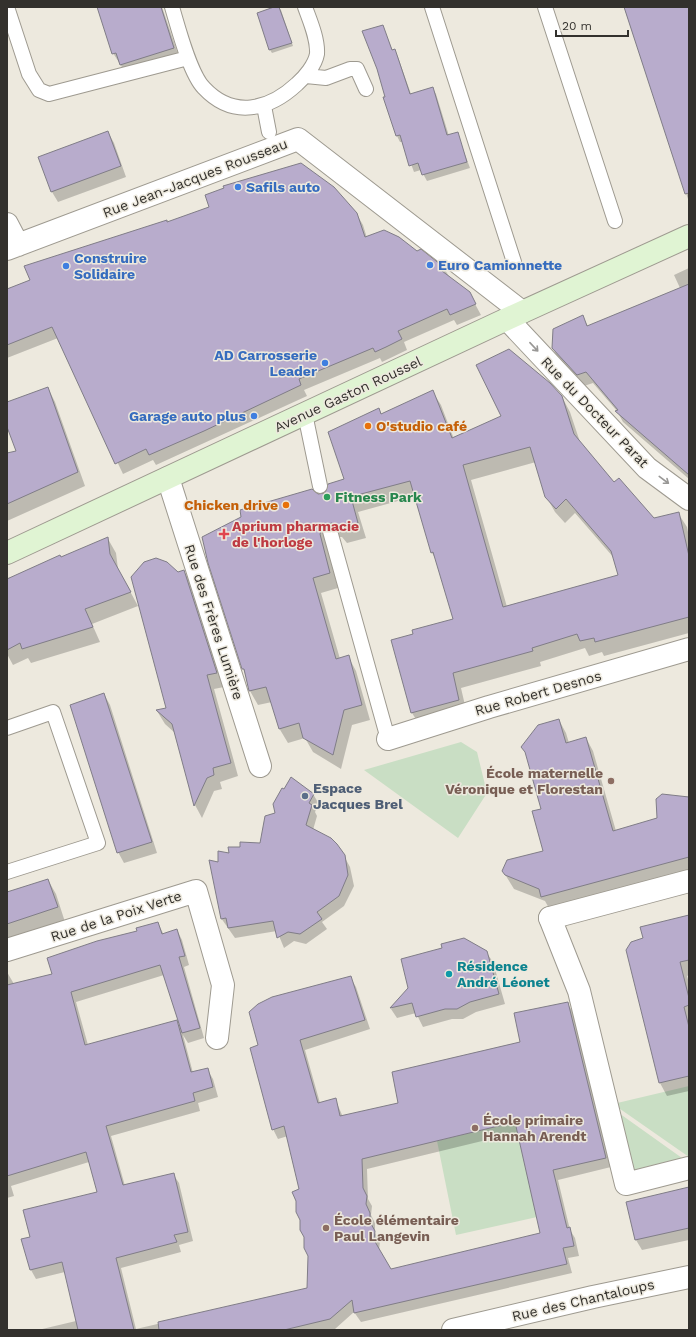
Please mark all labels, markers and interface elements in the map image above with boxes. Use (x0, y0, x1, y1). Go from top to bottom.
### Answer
scale bar (556, 12, 628, 38)
text: 20 m (562, 19, 592, 33)
street label: Rue Jean-Jacques Rousseau (100, 135, 290, 221)
place label: Safils auto (246, 179, 320, 195)
marker: Safils auto (233, 182, 243, 192)
place label: Construire Solidaire (74, 250, 147, 282)
place label: Euro Camionnette (438, 257, 562, 273)
marker: Euro Camionnette (425, 260, 435, 270)
marker: Construire Solidaire (61, 261, 71, 271)
one-way arrow (529, 342, 538, 352)
place label: AD Carrosserie Leader (214, 347, 317, 379)
street label: Avenue Gaston Roussel (272, 352, 425, 435)
street label: Rue du Docteur Parat (538, 353, 652, 471)
marker: AD Carrosserie Leader (320, 358, 330, 368)
place label: Garage auto plus (129, 408, 247, 424)
marker: Garage auto plus (249, 411, 259, 421)
place label: O'studio café (376, 418, 467, 434)
marker: O'studio café (363, 421, 373, 431)
one-way arrow (658, 476, 669, 484)
place label: Fitness Park (335, 489, 422, 505)
marker: Fitness Park (322, 492, 332, 502)
place label: Chicken drive (184, 497, 278, 513)
marker: Chicken drive (281, 500, 291, 510)
place label: Aprium pharmacie de l'horloge (232, 518, 359, 550)
marker: Aprium pharmacie de l'horloge (219, 529, 229, 539)
street label: Rue des Frères Lumière (181, 542, 247, 702)
street label: Rue Robert Desnos (473, 667, 603, 719)
place label: École maternelle Véronique et Florestan (445, 765, 603, 797)
marker: École maternelle Véronique et Florestan (606, 776, 616, 786)
place label: Espace Jacques Brel (313, 780, 403, 812)
marker: Espace Jacques Brel (300, 791, 310, 801)
street label: Rue de la Poix Verte (49, 887, 183, 945)
place label: Résidence André Léonet (457, 958, 550, 990)
marker: Résidence André Léonet (444, 969, 454, 979)
place label: École primaire Hannah Arendt (483, 1112, 586, 1144)
marker: École primaire Hannah Arendt (470, 1123, 480, 1133)
place label: École élémentaire Paul Langevin (334, 1212, 459, 1244)
marker: École élémentaire Paul Langevin (321, 1223, 331, 1233)
street label: Rue des Chantaloups (510, 1276, 656, 1324)

